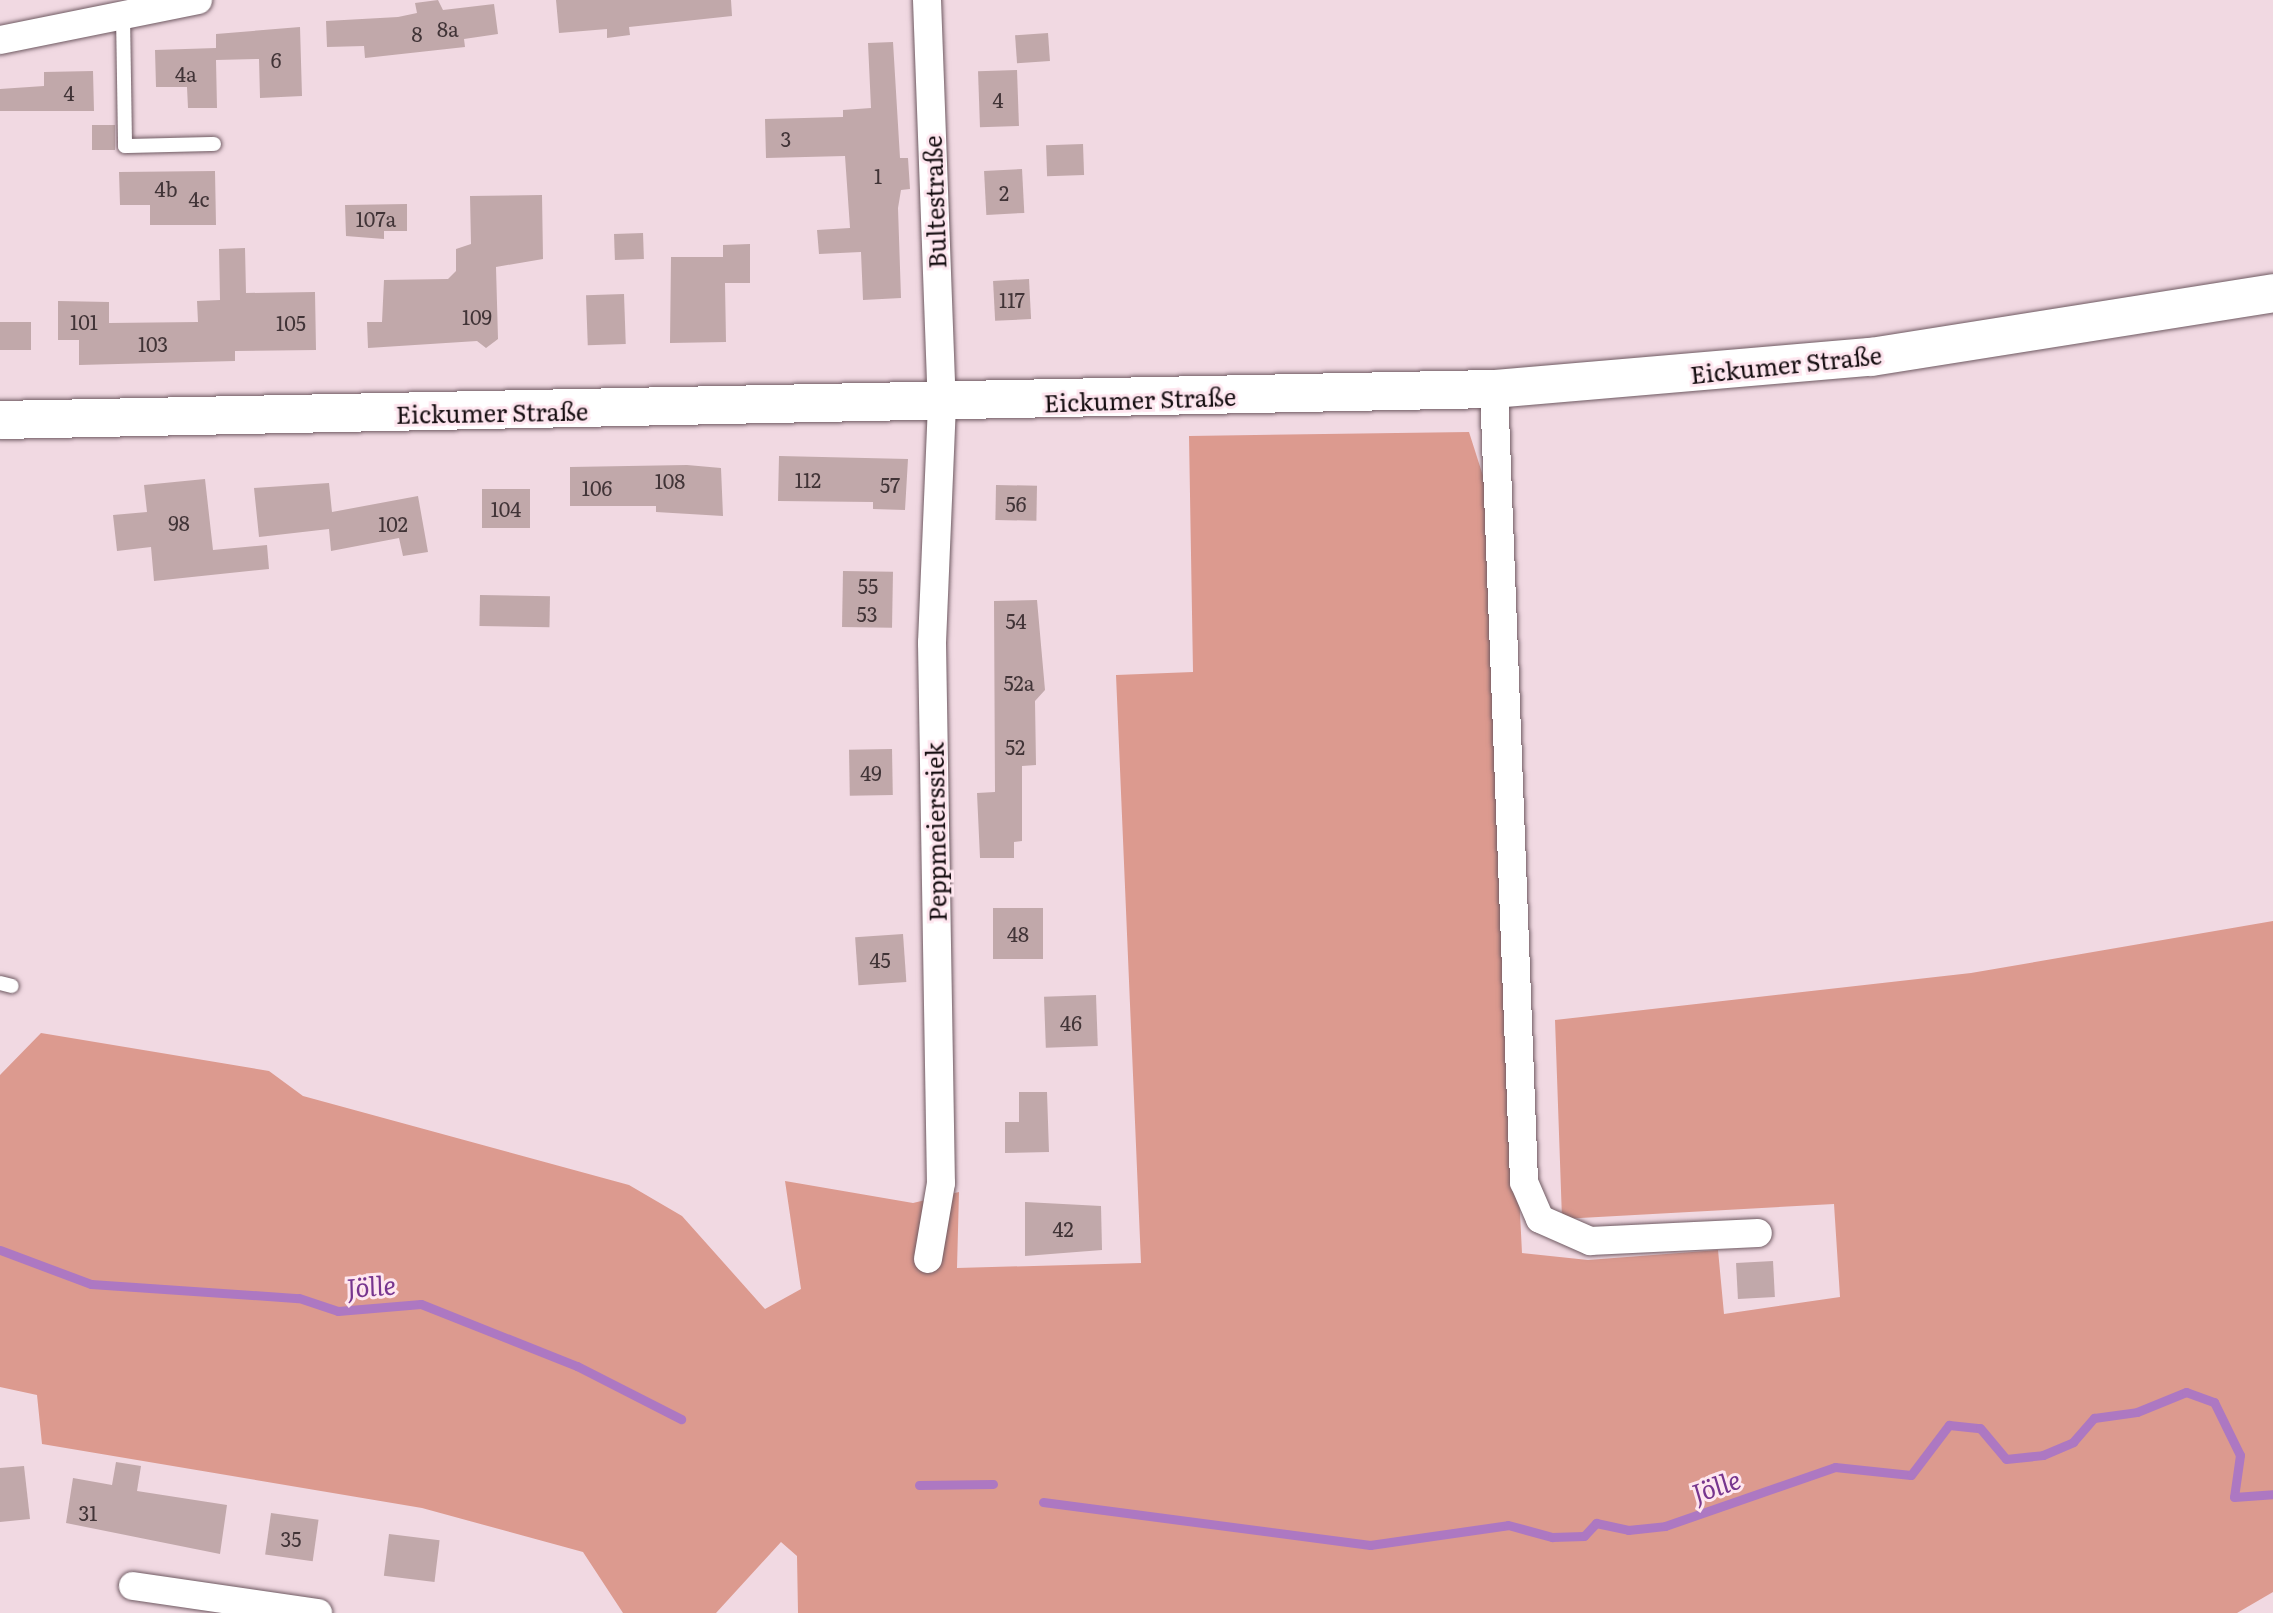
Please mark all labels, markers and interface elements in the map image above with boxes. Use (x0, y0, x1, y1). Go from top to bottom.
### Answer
house number: 8a (437, 16, 459, 40)
house number: 8 (411, 21, 423, 45)
house number: 6 (271, 47, 281, 71)
house number: 4a (175, 61, 197, 85)
house number: 4 (63, 80, 75, 104)
house number: 4 (992, 87, 1004, 111)
house number: 3 (781, 126, 791, 150)
street label: Bultestraße (917, 135, 951, 269)
house number: 1 (874, 163, 882, 187)
house number: 4b (154, 176, 178, 200)
house number: 2 (999, 180, 1009, 204)
house number: 4c (189, 186, 209, 210)
house number: 107a (356, 206, 396, 230)
house number: 117 (999, 287, 1025, 311)
house number: 109 (462, 304, 492, 328)
house number: 101 (70, 309, 98, 333)
house number: 105 (276, 310, 306, 334)
house number: 103 (138, 331, 168, 355)
street label: Eickumer Straße (1689, 340, 1883, 388)
street label: Eickumer Straße (1043, 381, 1237, 417)
street label: Eickumer Straße (396, 396, 588, 428)
house number: 112 (795, 467, 821, 491)
house number: 108 (655, 468, 685, 492)
house number: 57 (880, 472, 900, 496)
house number: 106 (582, 475, 612, 499)
house number: 56 (1006, 491, 1026, 515)
house number: 104 (491, 496, 521, 520)
house number: 98 (168, 510, 190, 534)
house number: 102 (378, 511, 408, 535)
house number: 55 (858, 573, 878, 597)
house number: 53 (857, 601, 877, 625)
house number: 54 (1005, 608, 1027, 632)
house number: 52a (1004, 670, 1034, 694)
house number: 52 (1005, 734, 1025, 758)
street label: Peppmeierssiek (919, 742, 951, 922)
house number: 49 (860, 760, 882, 784)
house number: 48 (1007, 921, 1029, 945)
house number: 45 (869, 947, 891, 971)
house number: 46 (1060, 1010, 1082, 1034)
house number: 42 (1052, 1216, 1074, 1240)
water label: Jölle (345, 1268, 397, 1302)
water label: Jölle (1688, 1462, 1744, 1508)
house number: 31 (79, 1500, 97, 1524)
house number: 35 (281, 1526, 301, 1550)

